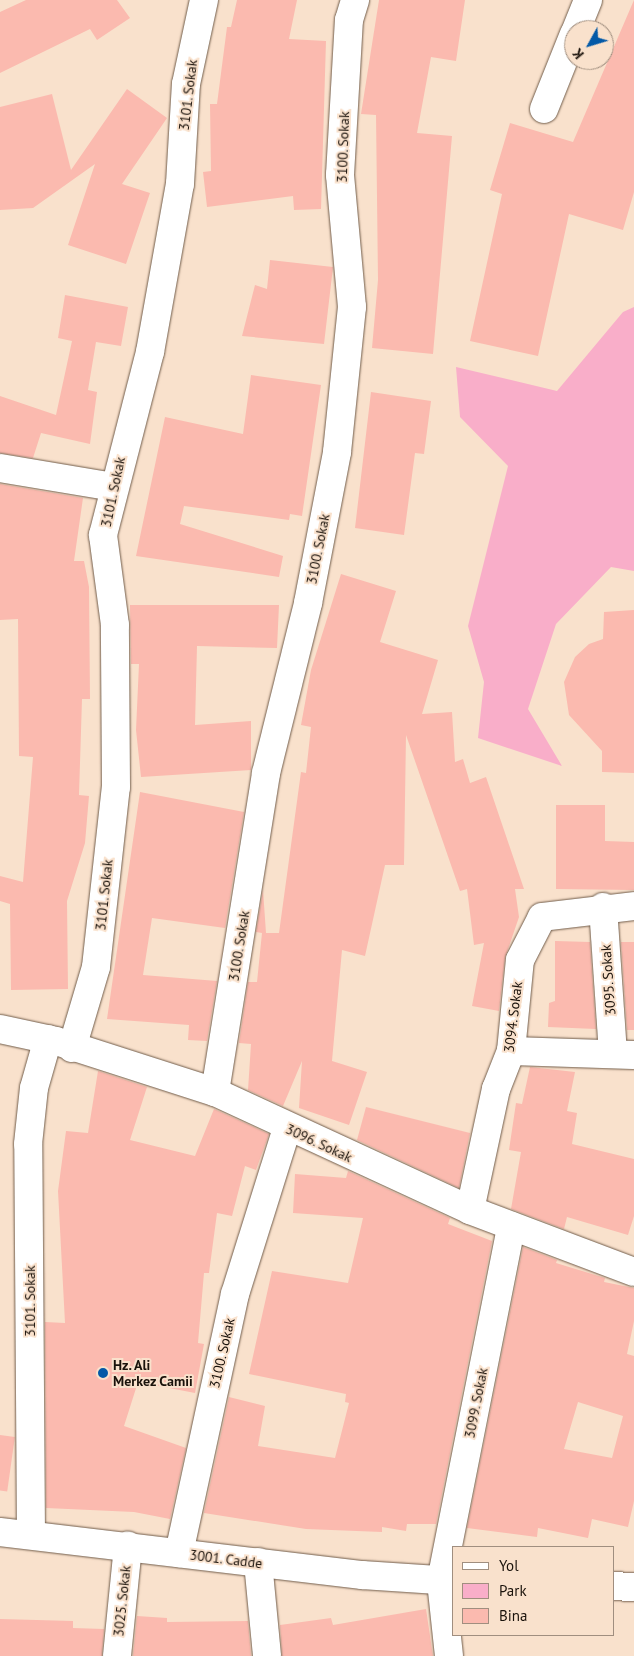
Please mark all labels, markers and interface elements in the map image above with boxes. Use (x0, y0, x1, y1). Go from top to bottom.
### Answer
north arrow (564, 20, 614, 70)
text: K (568, 45, 588, 63)
street label: 3101. Sokak (175, 58, 201, 132)
street label: 3100. Sokak (333, 110, 353, 184)
street label: 3101. Sokak (97, 455, 129, 529)
street label: 3100. Sokak (303, 512, 333, 586)
street label: 3101. Sokak (92, 858, 116, 932)
street label: 3100. Sokak (225, 909, 253, 983)
street label: 3095. Sokak (597, 943, 619, 1017)
street label: 3094. Sokak (500, 980, 526, 1054)
street label: 3096. Sokak (283, 1120, 355, 1166)
street label: 3101. Sokak (22, 1265, 38, 1337)
street label: 3100. Sokak (206, 1316, 238, 1390)
place label: Hz. Ali Merkez Camii (113, 1357, 193, 1390)
street label: 3099. Sokak (461, 1366, 491, 1440)
marker: Hz. Ali Merkez Camii (97, 1367, 109, 1379)
street label: 3001. Cadde (188, 1546, 264, 1572)
legend (452, 1546, 614, 1636)
text: Yol (499, 1556, 519, 1575)
street label: 3025. Sokak (110, 1564, 134, 1638)
text: Park (499, 1581, 527, 1600)
text: Bina (499, 1606, 527, 1625)

